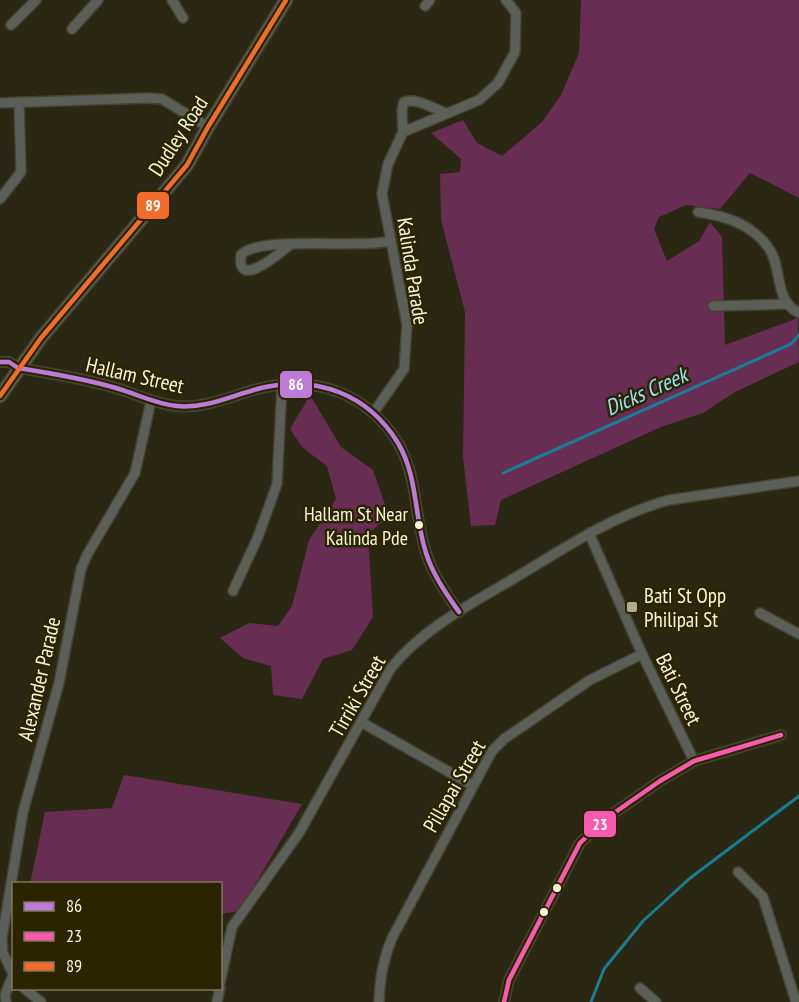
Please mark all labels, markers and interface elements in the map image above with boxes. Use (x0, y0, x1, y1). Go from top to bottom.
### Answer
street label: Dudley Road (142, 91, 214, 181)
line badge: 89 (136, 191, 170, 220)
text: 89 (145, 195, 161, 215)
street label: Kalinda Parade (391, 215, 435, 327)
street label: Hallam Street (84, 351, 187, 399)
water label: Dicks Creek (600, 359, 694, 422)
line badge: 86 (279, 370, 313, 399)
text: 86 (288, 374, 304, 394)
place label: Hallam St Near Kalinda Pde (304, 501, 409, 551)
marker: Hallam St Near Kalinda Pde (413, 519, 425, 531)
place label: Bati St Opp Philipai St (644, 582, 726, 633)
marker: Bati St Opp Philipai St (625, 600, 639, 614)
street label: Alexander Parade (12, 614, 66, 744)
street label: Bati Street (650, 649, 708, 730)
street label: Tirriki Street (323, 650, 391, 742)
street label: Pillapai Street (417, 735, 491, 837)
line badge: 23 (583, 810, 617, 838)
text: 23 (592, 814, 608, 834)
legend (12, 882, 222, 990)
unlabelled marker (551, 882, 563, 894)
text: 86 (66, 894, 82, 917)
unlabelled marker (538, 906, 550, 918)
text: 23 (66, 924, 82, 947)
text: 89 (66, 954, 82, 977)

